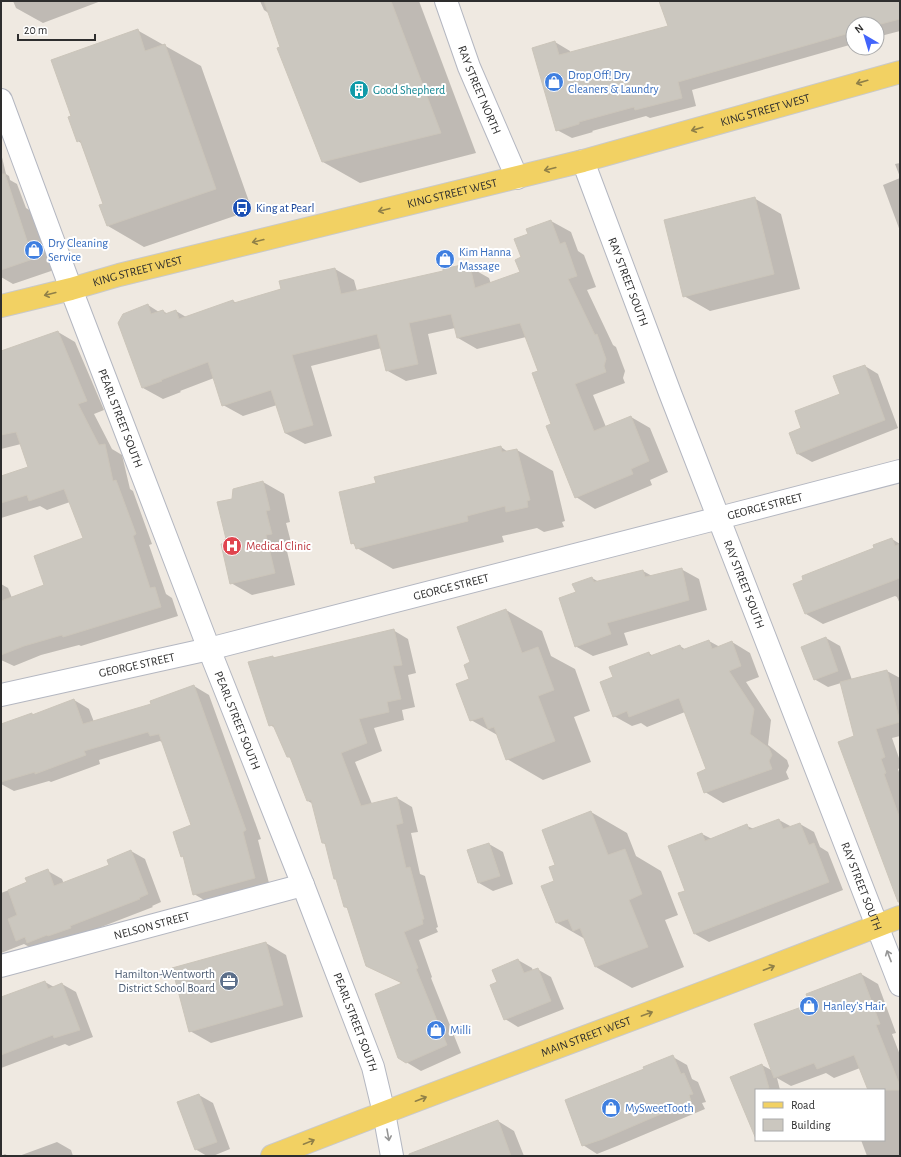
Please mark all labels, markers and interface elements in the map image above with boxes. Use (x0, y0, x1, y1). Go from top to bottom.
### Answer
scale bar (18, 16, 95, 42)
north arrow (845, 16, 885, 56)
text: N (853, 22, 866, 35)
text: 20 m (24, 24, 47, 36)
street label: RAY STREET NORTH (456, 44, 503, 136)
place label: Drop Off! Dry Cleaners & Laundry (568, 69, 659, 96)
shop icon: Drop Off! Dry Cleaners & Laundry (543, 71, 565, 93)
building icon: Good Shepherd (348, 79, 370, 101)
one-way arrow (856, 79, 869, 86)
place label: Good Shepherd (373, 84, 445, 96)
street label: KING STREET WEST (719, 92, 811, 128)
one-way arrow (691, 126, 704, 133)
one-way arrow (544, 166, 557, 174)
street label: KING STREET WEST (406, 176, 498, 210)
bus stop icon: King at Pearl (231, 197, 253, 219)
place label: King at Pearl (256, 202, 314, 214)
one-way arrow (378, 207, 391, 214)
street label: RAY STREET SOUTH (606, 236, 650, 328)
place label: Dry Cleaning Service (48, 237, 108, 263)
one-way arrow (251, 238, 264, 245)
shop icon: Dry Cleaning Service (23, 239, 45, 261)
place label: Kim Hanna Massage (459, 246, 512, 272)
shop icon: Kim Hanna Massage (434, 248, 456, 270)
street label: KING STREET WEST (91, 254, 184, 288)
one-way arrow (44, 291, 57, 299)
street label: PEARL STREET SOUTH (96, 367, 145, 469)
street label: GEORGE STREET (726, 491, 804, 522)
hospital icon: Medical Clinic (221, 535, 243, 557)
street label: RAY STREET SOUTH (722, 538, 767, 630)
place label: Medical Clinic (246, 540, 311, 552)
street label: GEORGE STREET (412, 571, 490, 602)
street label: GEORGE STREET (98, 651, 176, 679)
street label: PEARL STREET SOUTH (212, 669, 262, 771)
street label: RAY STREET SOUTH (839, 840, 884, 932)
street label: NELSON STREET (112, 910, 191, 941)
one-way arrow (884, 950, 892, 962)
one-way arrow (762, 963, 774, 971)
place label: Hamilton-Wentworth District School Board (114, 968, 215, 994)
office icon: Hamilton-Wentworth District School Board (218, 970, 240, 992)
street label: PEARL STREET SOUTH (331, 971, 380, 1073)
shop icon: Hanley’s Hair (798, 995, 820, 1017)
place label: Hanley’s Hair (823, 1000, 885, 1013)
one-way arrow (640, 1009, 652, 1017)
street label: MAIN STREET WEST (539, 1014, 633, 1059)
shop icon: Milli (425, 1019, 447, 1041)
place label: Milli (450, 1024, 471, 1036)
legend (755, 1089, 885, 1141)
one-way arrow (414, 1095, 426, 1103)
shop icon: MySweetTooth (600, 1097, 622, 1119)
text: Road (791, 1099, 815, 1111)
place label: MySweetTooth (625, 1102, 694, 1115)
text: Building (791, 1119, 831, 1131)
one-way arrow (384, 1128, 392, 1141)
one-way arrow (302, 1137, 314, 1145)

